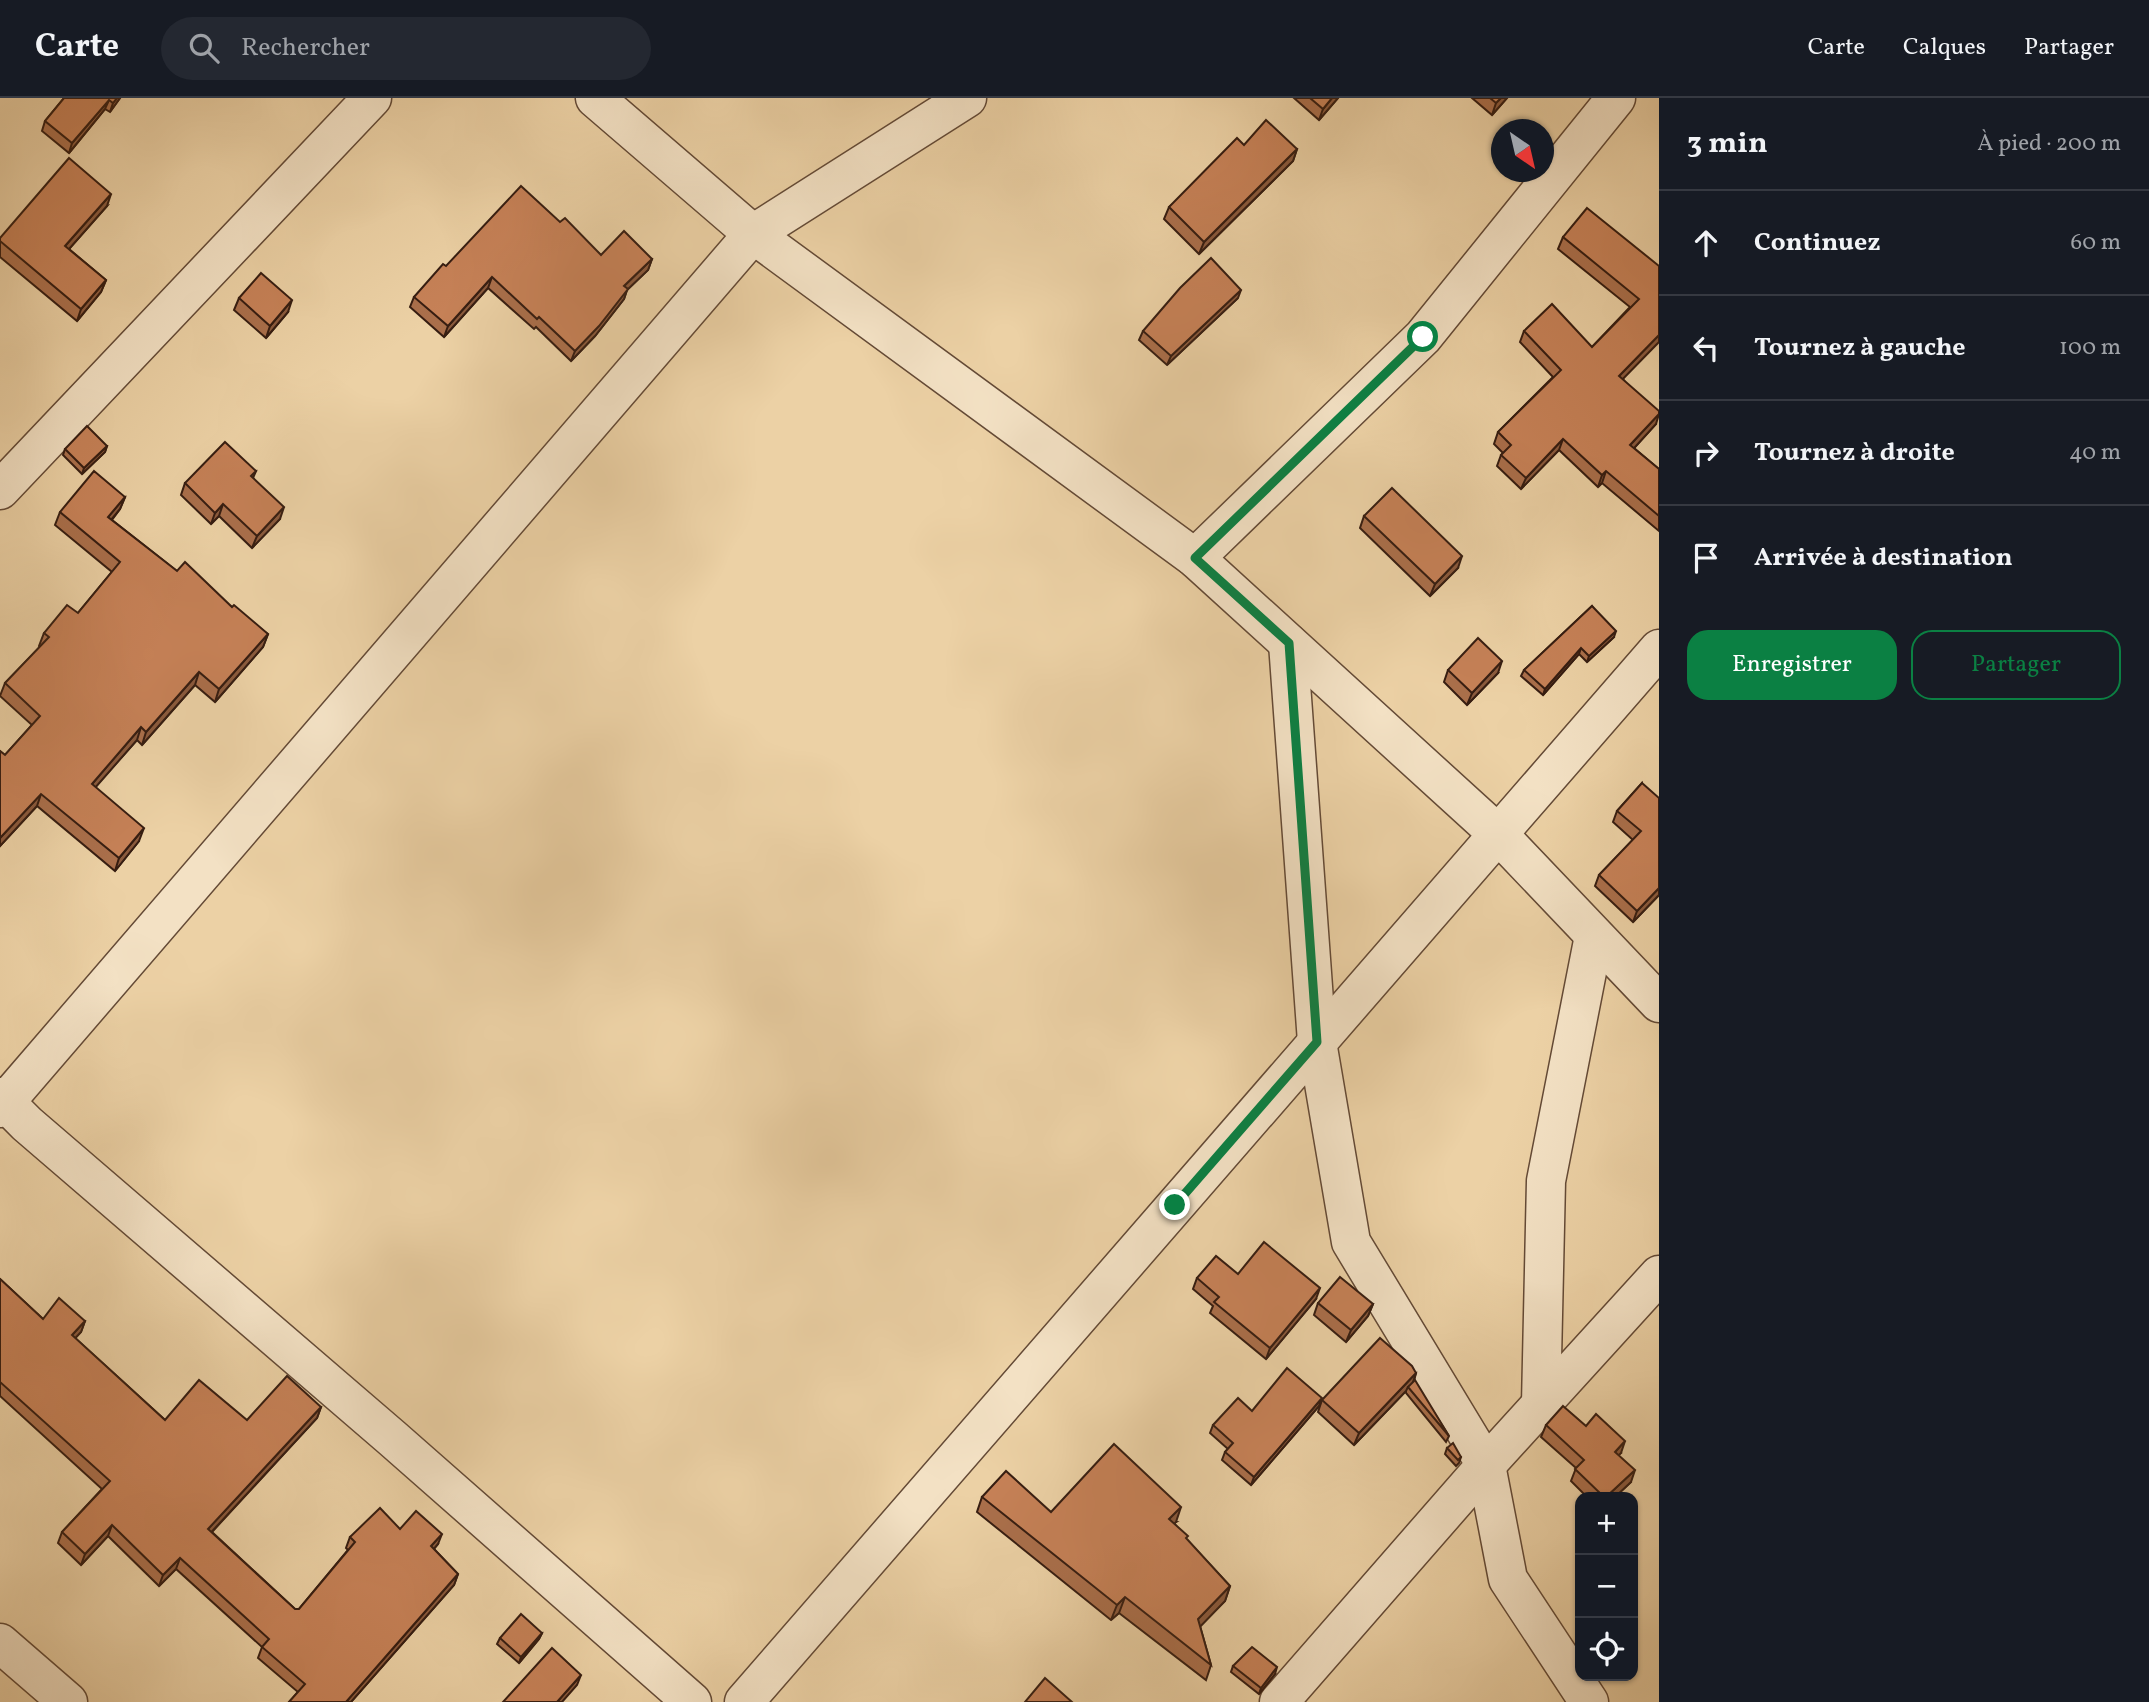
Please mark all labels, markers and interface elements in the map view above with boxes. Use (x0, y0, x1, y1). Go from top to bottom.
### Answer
search box (161, 17, 651, 80)
text: Carte (35, 25, 119, 71)
icon: search (185, 29, 223, 67)
text: Rechercher (241, 30, 370, 66)
text: Carte (1808, 31, 1865, 65)
text: Calques (1903, 31, 1986, 65)
text: Partager (2024, 31, 2114, 65)
north arrow (1491, 119, 1554, 182)
text: 3 min (1687, 123, 1768, 165)
text: À pied · 200 m (1977, 128, 2121, 160)
icon: ahead (1687, 224, 1725, 262)
text: Continuez (1754, 225, 1880, 261)
text: 60 m (2071, 227, 2121, 259)
route start (1407, 321, 1438, 352)
icon: left (1687, 329, 1725, 367)
text: Tournez à gauche (1754, 330, 1966, 366)
text: 100 m (2059, 332, 2121, 364)
icon: right (1687, 434, 1725, 472)
text: Tournez à droite (1754, 435, 1955, 471)
text: 40 m (2069, 437, 2121, 469)
icon: arrive (1687, 539, 1725, 577)
text: Arrivée à destination (1754, 540, 2013, 576)
button: Enregistrer (1687, 630, 1897, 700)
button: Partager (1911, 630, 2121, 700)
route end (1159, 1189, 1190, 1220)
map controls (1575, 1492, 1638, 1681)
button: + (1575, 1492, 1638, 1555)
button: − (1575, 1555, 1638, 1618)
button: locate (1575, 1618, 1638, 1681)

